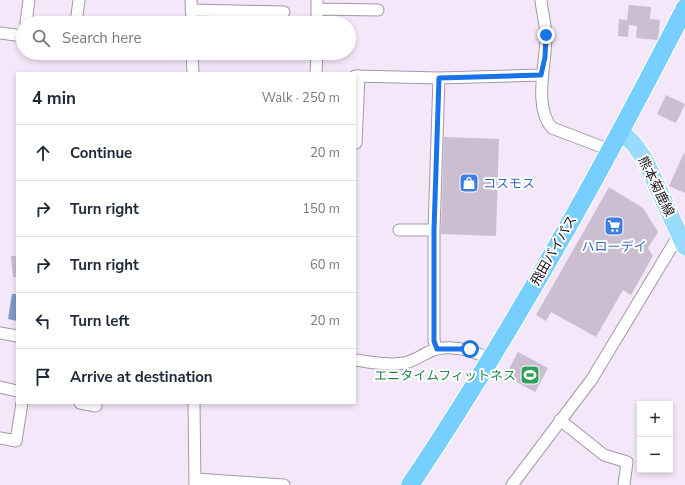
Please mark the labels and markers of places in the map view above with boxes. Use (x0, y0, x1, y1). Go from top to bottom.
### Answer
shop icon: コスモス (458, 172, 480, 194)
place label: コスモス (483, 175, 535, 193)
supermarket icon: ハローデイ (603, 215, 625, 237)
place label: ハローデイ (581, 238, 647, 256)
sports icon: エニタイムフィットネス (519, 364, 541, 386)
place label: エニタイムフィットネス (374, 367, 516, 385)

